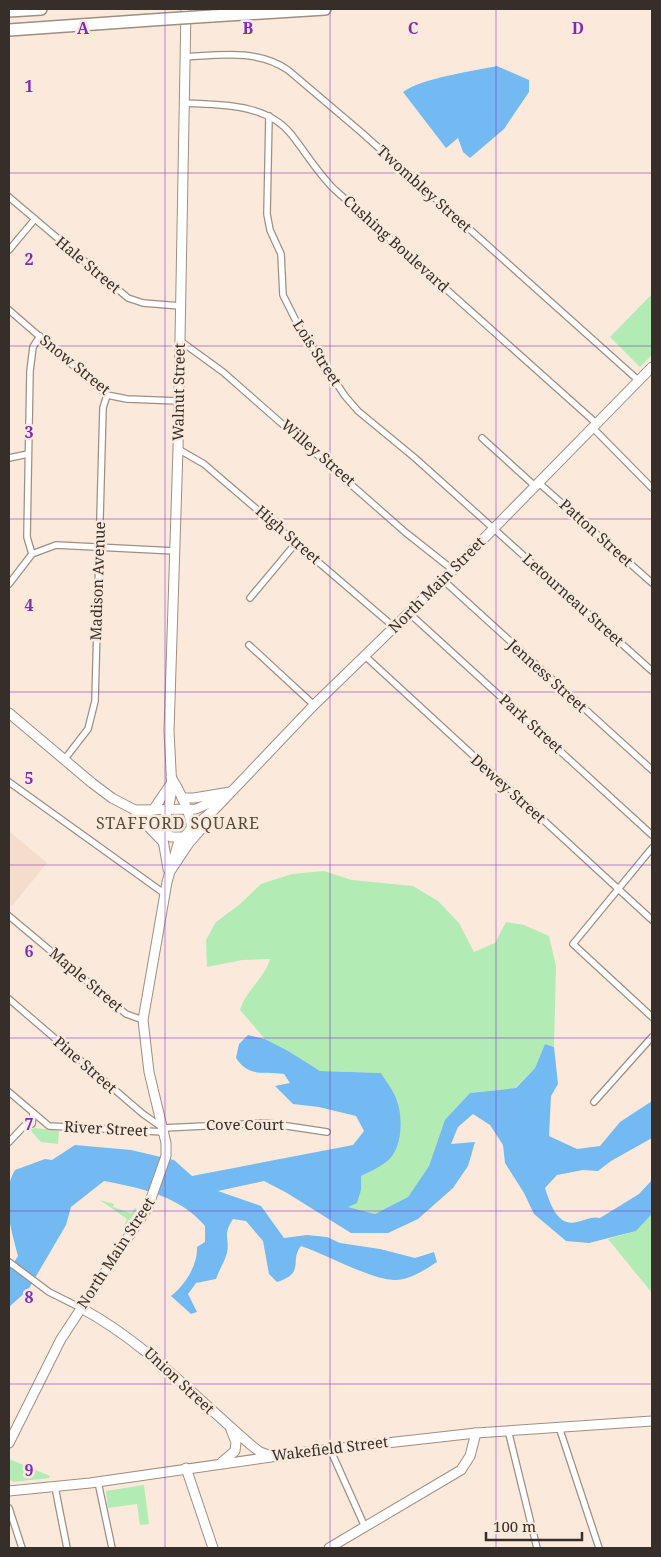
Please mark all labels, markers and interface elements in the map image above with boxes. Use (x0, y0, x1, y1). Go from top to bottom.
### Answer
text: A (77, 17, 90, 39)
text: B (243, 17, 254, 39)
text: C (408, 17, 419, 39)
text: D (572, 17, 584, 39)
text: 1 (24, 75, 34, 97)
street label: Twombley Street (373, 140, 476, 236)
street label: Cushing Boulevard (340, 190, 454, 296)
street label: Hale Street (52, 231, 125, 297)
text: 2 (24, 248, 34, 270)
street label: Lois Street (289, 315, 347, 389)
street label: Snow Street (36, 330, 115, 399)
street label: Walnut Street (167, 343, 189, 441)
street label: Willey Street (277, 415, 360, 490)
text: 3 (24, 421, 34, 443)
street label: Patton Street (556, 494, 638, 571)
street label: High Street (252, 500, 325, 568)
street label: Madison Avenue (85, 521, 109, 641)
street label: North Main Street (384, 532, 489, 637)
street label: Letourneau Street (519, 549, 628, 650)
text: 4 (24, 594, 34, 616)
street label: Jenness Street (503, 634, 592, 716)
street label: Park Street (496, 689, 568, 757)
street label: Dewey Street (467, 749, 550, 827)
text: 5 (24, 767, 34, 789)
district label: STAFFORD SQUARE (96, 812, 260, 834)
text: 6 (24, 940, 34, 962)
street label: Maple Street (46, 943, 128, 1016)
street label: Pine Street (50, 1031, 121, 1097)
text: 7 (24, 1113, 34, 1135)
street label: Cove Court (206, 1114, 284, 1134)
street label: River Street (64, 1116, 149, 1140)
street label: North Main Street (72, 1193, 159, 1312)
text: 8 (24, 1286, 34, 1308)
street label: Union Street (140, 1343, 219, 1418)
street label: Wakefield Street (271, 1431, 389, 1465)
text: 9 (24, 1459, 34, 1481)
scale bar (486, 1510, 582, 1542)
text: 100 m (493, 1516, 536, 1536)

